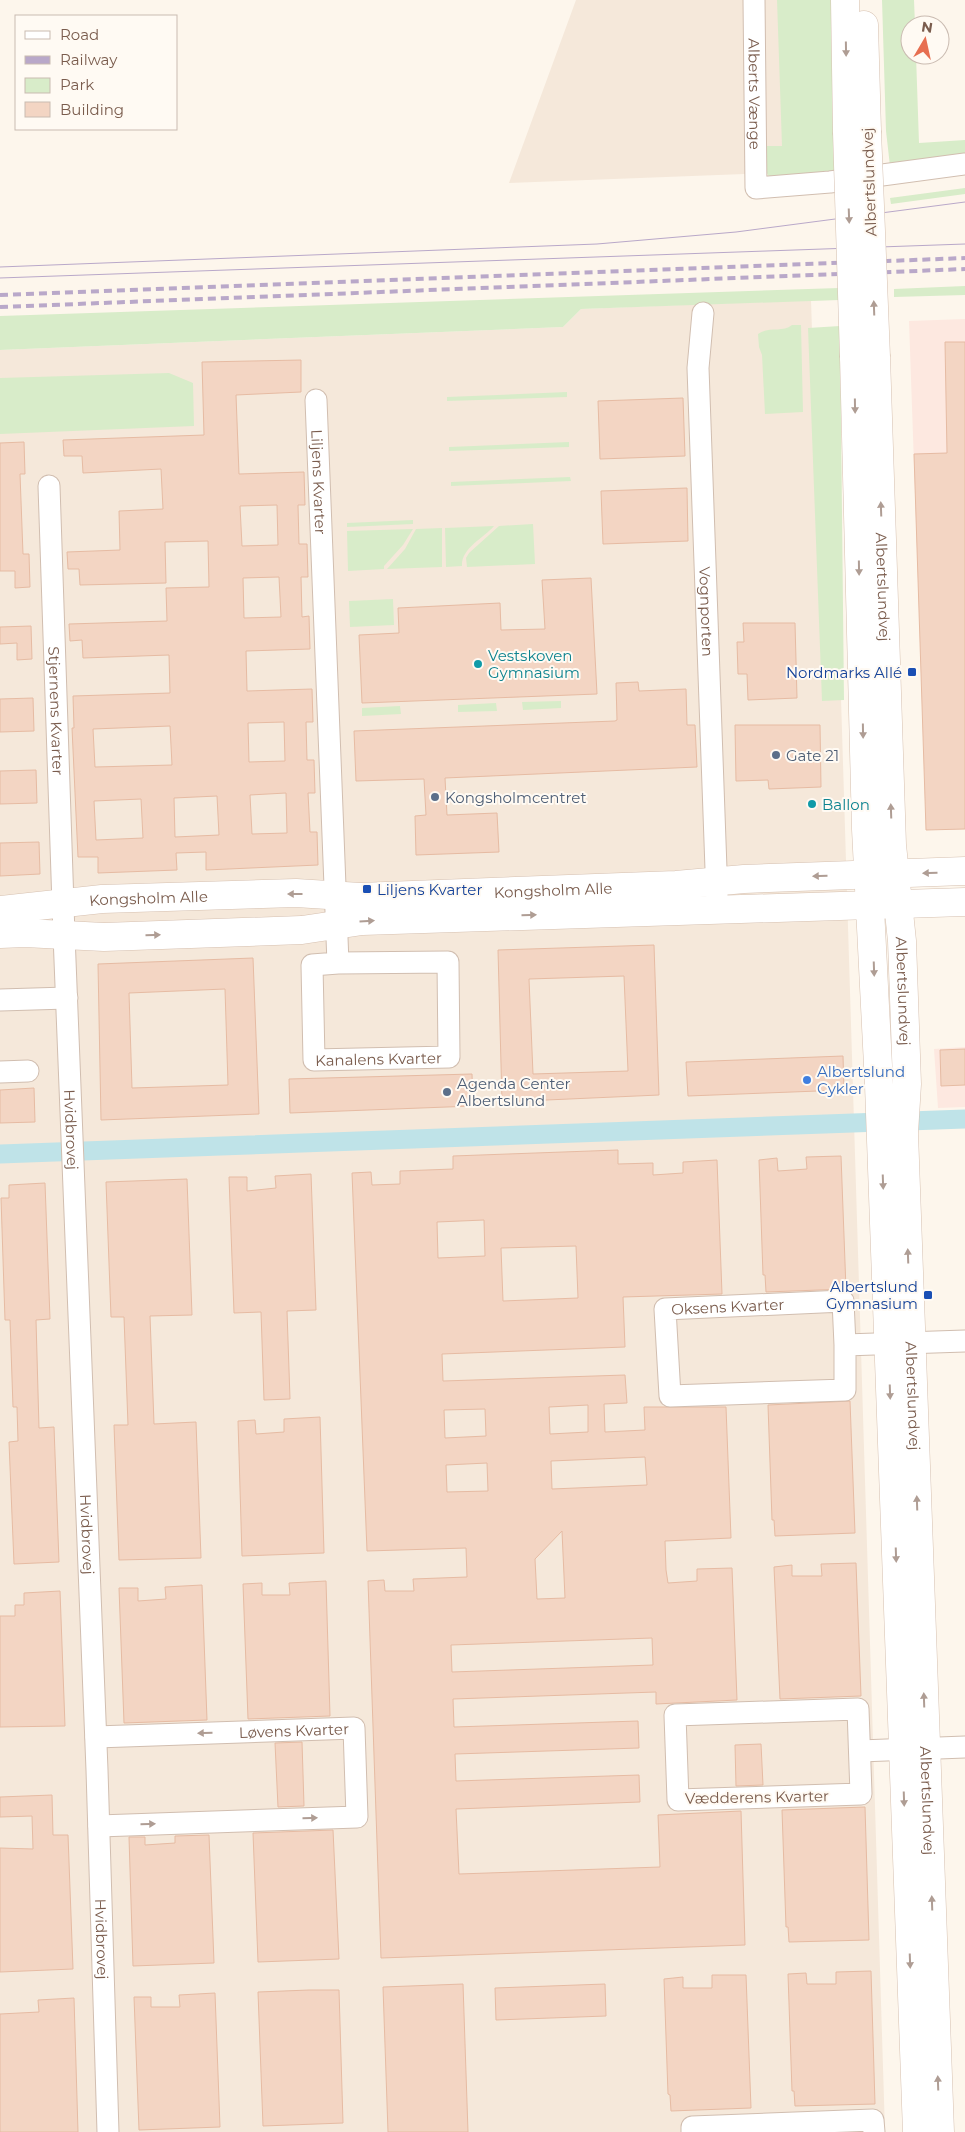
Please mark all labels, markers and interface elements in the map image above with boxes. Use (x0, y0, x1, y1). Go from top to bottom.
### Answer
legend (15, 15, 178, 130)
north arrow (900, 15, 950, 65)
text: N (920, 17, 934, 37)
text: Road (60, 25, 99, 44)
street label: Alberts Vænge (745, 38, 765, 150)
one-way arrow (842, 41, 850, 57)
text: Railway (60, 50, 118, 69)
text: Park (60, 75, 94, 94)
text: Building (60, 100, 124, 119)
street label: Albertslundvej (858, 127, 880, 237)
one-way arrow (846, 208, 854, 224)
one-way arrow (869, 300, 877, 316)
one-way arrow (851, 398, 859, 414)
street label: Liljens Kvarter (308, 429, 331, 535)
one-way arrow (877, 501, 885, 517)
street label: Albertslundvej (872, 532, 895, 642)
one-way arrow (855, 561, 863, 577)
street label: Vognporten (696, 566, 718, 657)
street label: Stjernens Kvarter (45, 646, 68, 776)
place label: Vestskoven Gymnasium (488, 646, 580, 682)
marker: Vestskoven Gymnasium (472, 658, 484, 670)
place label: Nordmarks Allé (786, 663, 902, 682)
marker: Nordmarks Allé (906, 666, 918, 678)
one-way arrow (860, 723, 868, 739)
place label: Gate 21 (786, 746, 839, 765)
marker: Gate 21 (770, 749, 782, 761)
place label: Kongsholmcentret (445, 788, 587, 807)
marker: Kongsholmcentret (429, 791, 441, 803)
place label: Ballon (822, 795, 870, 814)
marker: Ballon (806, 798, 818, 810)
one-way arrow (887, 803, 895, 819)
one-way arrow (922, 869, 938, 877)
one-way arrow (812, 873, 828, 881)
street label: Kongsholm Alle (493, 878, 613, 901)
place label: Liljens Kvarter (377, 880, 482, 899)
marker: Liljens Kvarter (361, 883, 373, 895)
street label: Kongsholm Alle (88, 886, 208, 910)
one-way arrow (287, 890, 303, 898)
one-way arrow (522, 911, 538, 919)
one-way arrow (359, 917, 375, 925)
one-way arrow (145, 931, 161, 939)
street label: Albertslundvej (892, 936, 915, 1046)
one-way arrow (871, 961, 879, 977)
street label: Kanalens Kvarter (315, 1048, 442, 1069)
place label: Albertslund Cykler (817, 1062, 905, 1098)
place label: Agenda Center Albertslund (457, 1074, 570, 1110)
marker: Albertslund Cykler (801, 1074, 813, 1086)
marker: Agenda Center Albertslund (441, 1086, 453, 1098)
street label: Hvidbrovej (61, 1089, 83, 1170)
one-way arrow (879, 1175, 887, 1191)
one-way arrow (904, 1248, 912, 1264)
place label: Albertslund Gymnasium (826, 1277, 918, 1313)
marker: Albertslund Gymnasium (922, 1289, 934, 1301)
street label: Oksens Kvarter (671, 1294, 785, 1318)
street label: Albertslundvej (902, 1341, 925, 1451)
one-way arrow (886, 1385, 894, 1401)
street label: Hvidbrovej (77, 1494, 99, 1575)
one-way arrow (913, 1495, 921, 1511)
one-way arrow (892, 1547, 900, 1563)
one-way arrow (920, 1692, 928, 1708)
street label: Løvens Kvarter (238, 1719, 349, 1742)
one-way arrow (196, 1730, 212, 1738)
street label: Albertslundvej (917, 1746, 940, 1855)
street label: Vædderens Kvarter (685, 1786, 829, 1808)
one-way arrow (900, 1791, 908, 1807)
one-way arrow (302, 1814, 318, 1822)
one-way arrow (140, 1820, 156, 1828)
one-way arrow (927, 1895, 935, 1911)
street label: Hvidbrovej (91, 1898, 113, 1980)
one-way arrow (907, 1953, 915, 1969)
one-way arrow (934, 2075, 942, 2091)

